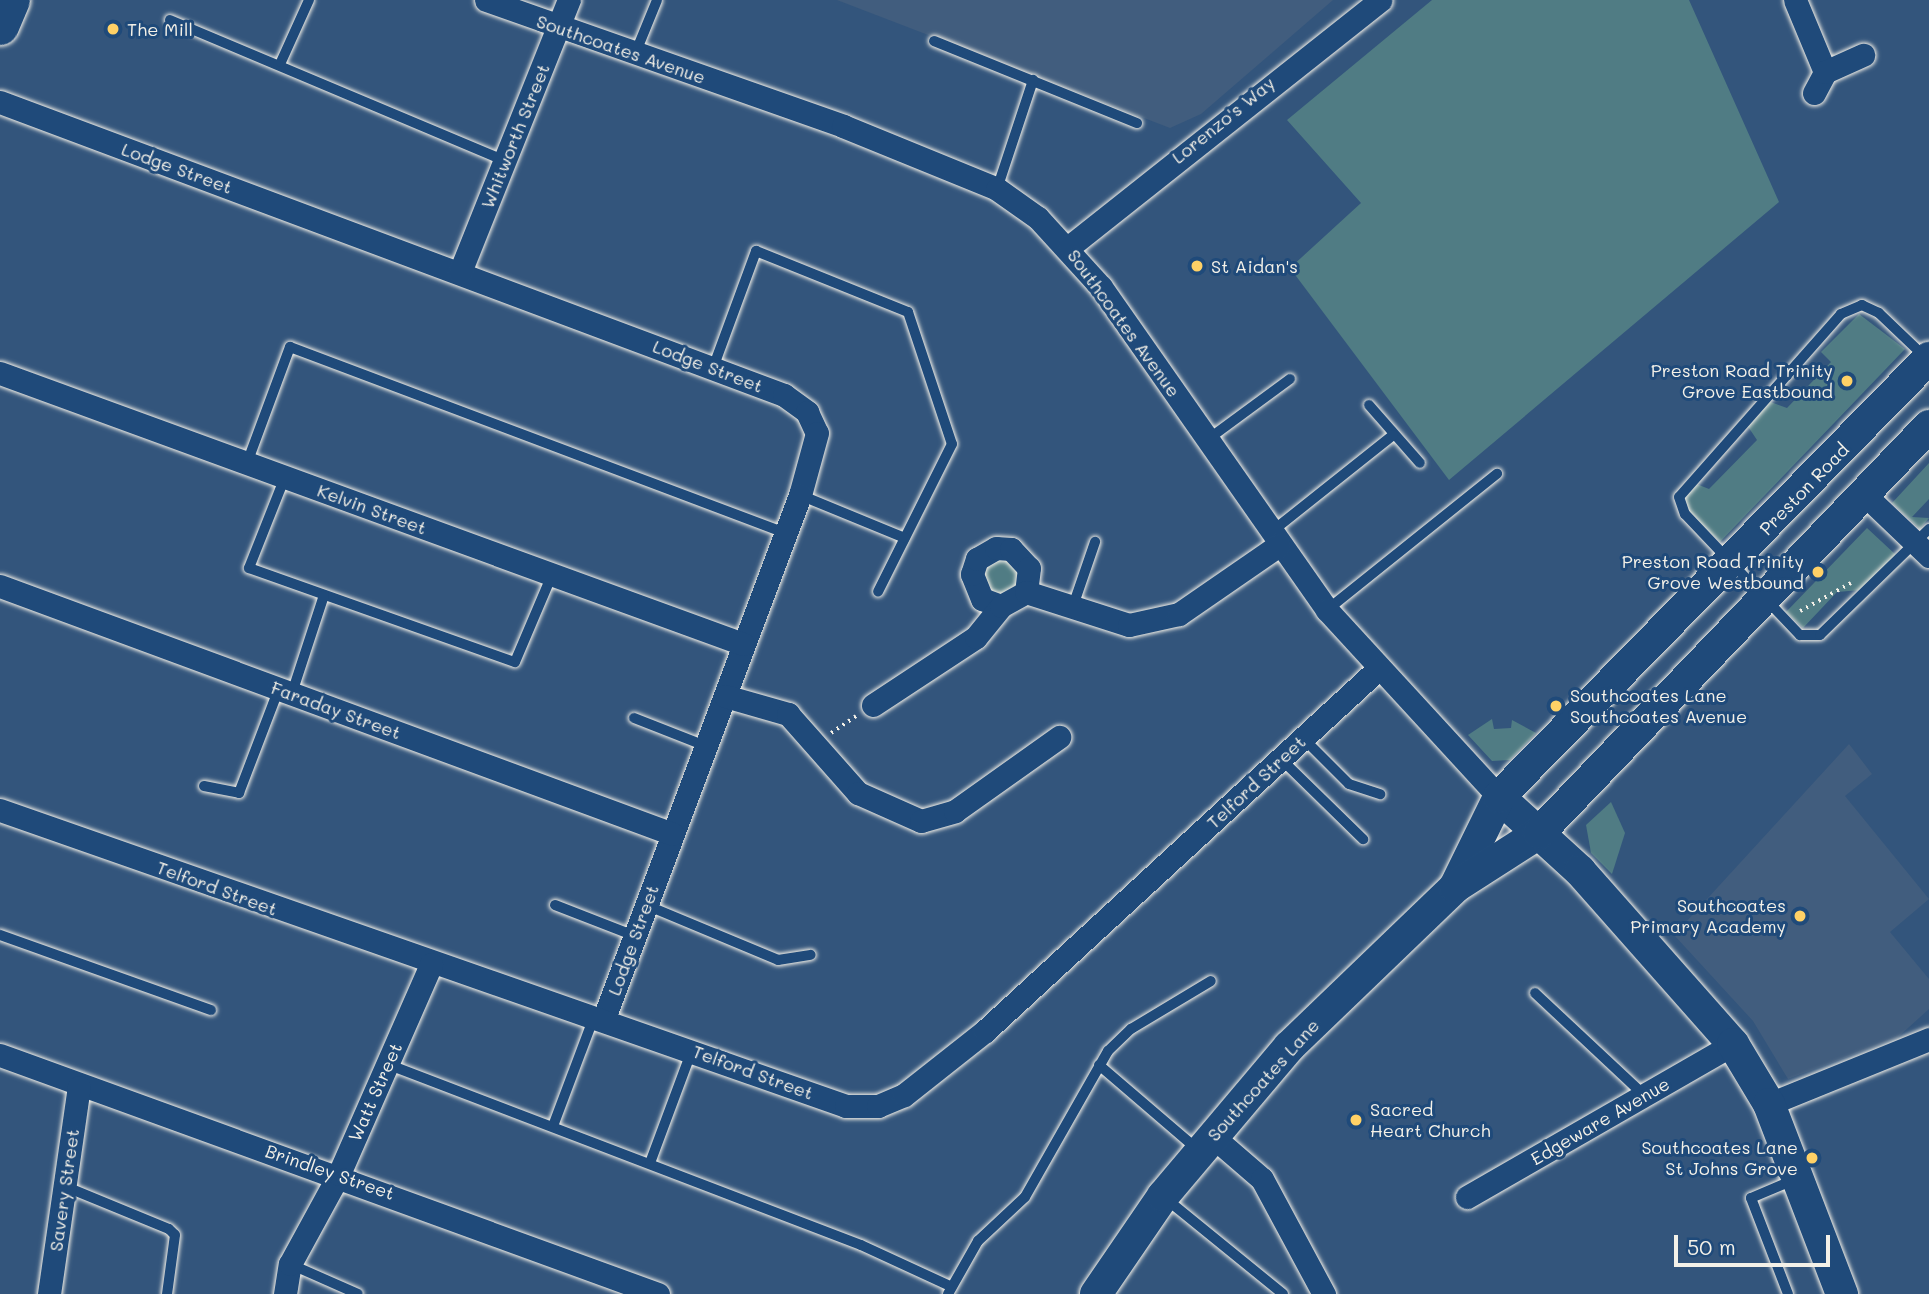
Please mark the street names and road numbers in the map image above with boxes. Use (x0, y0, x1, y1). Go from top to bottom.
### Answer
street label: Southcoates Avenue (534, 10, 708, 88)
street label: Whitworth Street (476, 60, 554, 212)
street label: Lorenzo's Way (1167, 72, 1279, 168)
street label: Lodge Street (119, 138, 235, 198)
street label: Southcoates Avenue (1063, 245, 1185, 401)
street label: Lodge Street (650, 335, 766, 397)
street label: Preston Road (1755, 439, 1853, 539)
street label: Kelvin Street (314, 479, 430, 539)
street label: Faraday Street (268, 676, 404, 744)
street label: Telford Street (1202, 731, 1310, 833)
street label: Telford Street (154, 856, 280, 920)
street label: Lodge Street (603, 882, 663, 998)
street label: Southcoates Lane (1203, 1015, 1323, 1145)
street label: Watt Street (344, 1039, 406, 1145)
street label: Telford Street (690, 1040, 816, 1104)
street label: Edgeware Avenue (1527, 1072, 1673, 1170)
street label: Savery Street (45, 1127, 83, 1253)
street label: Brindley Street (263, 1140, 397, 1204)

